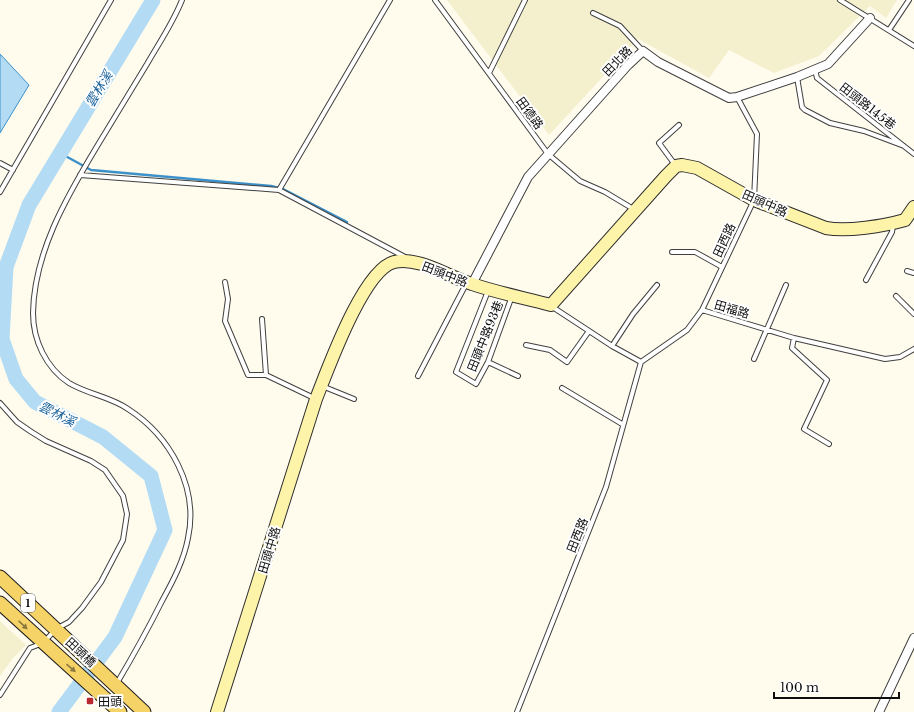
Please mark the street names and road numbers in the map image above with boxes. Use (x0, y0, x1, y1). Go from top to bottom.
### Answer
street label: 田北路 (599, 43, 635, 79)
street label: 田頭路145巷 (837, 79, 899, 133)
street label: 田德路 (513, 94, 547, 132)
street label: 田頭中路 (740, 186, 790, 220)
street label: 田西路 (710, 221, 738, 259)
street label: 田頭中路 (420, 258, 470, 290)
street label: 田福路 (713, 297, 751, 321)
street label: 田頭中路93巷 (464, 298, 506, 374)
street label: 田西路 (563, 515, 591, 555)
street label: 田頭中路 (255, 525, 283, 575)
road number: 1 (21, 594, 35, 612)
street label: 田頭橋 (63, 634, 99, 670)

